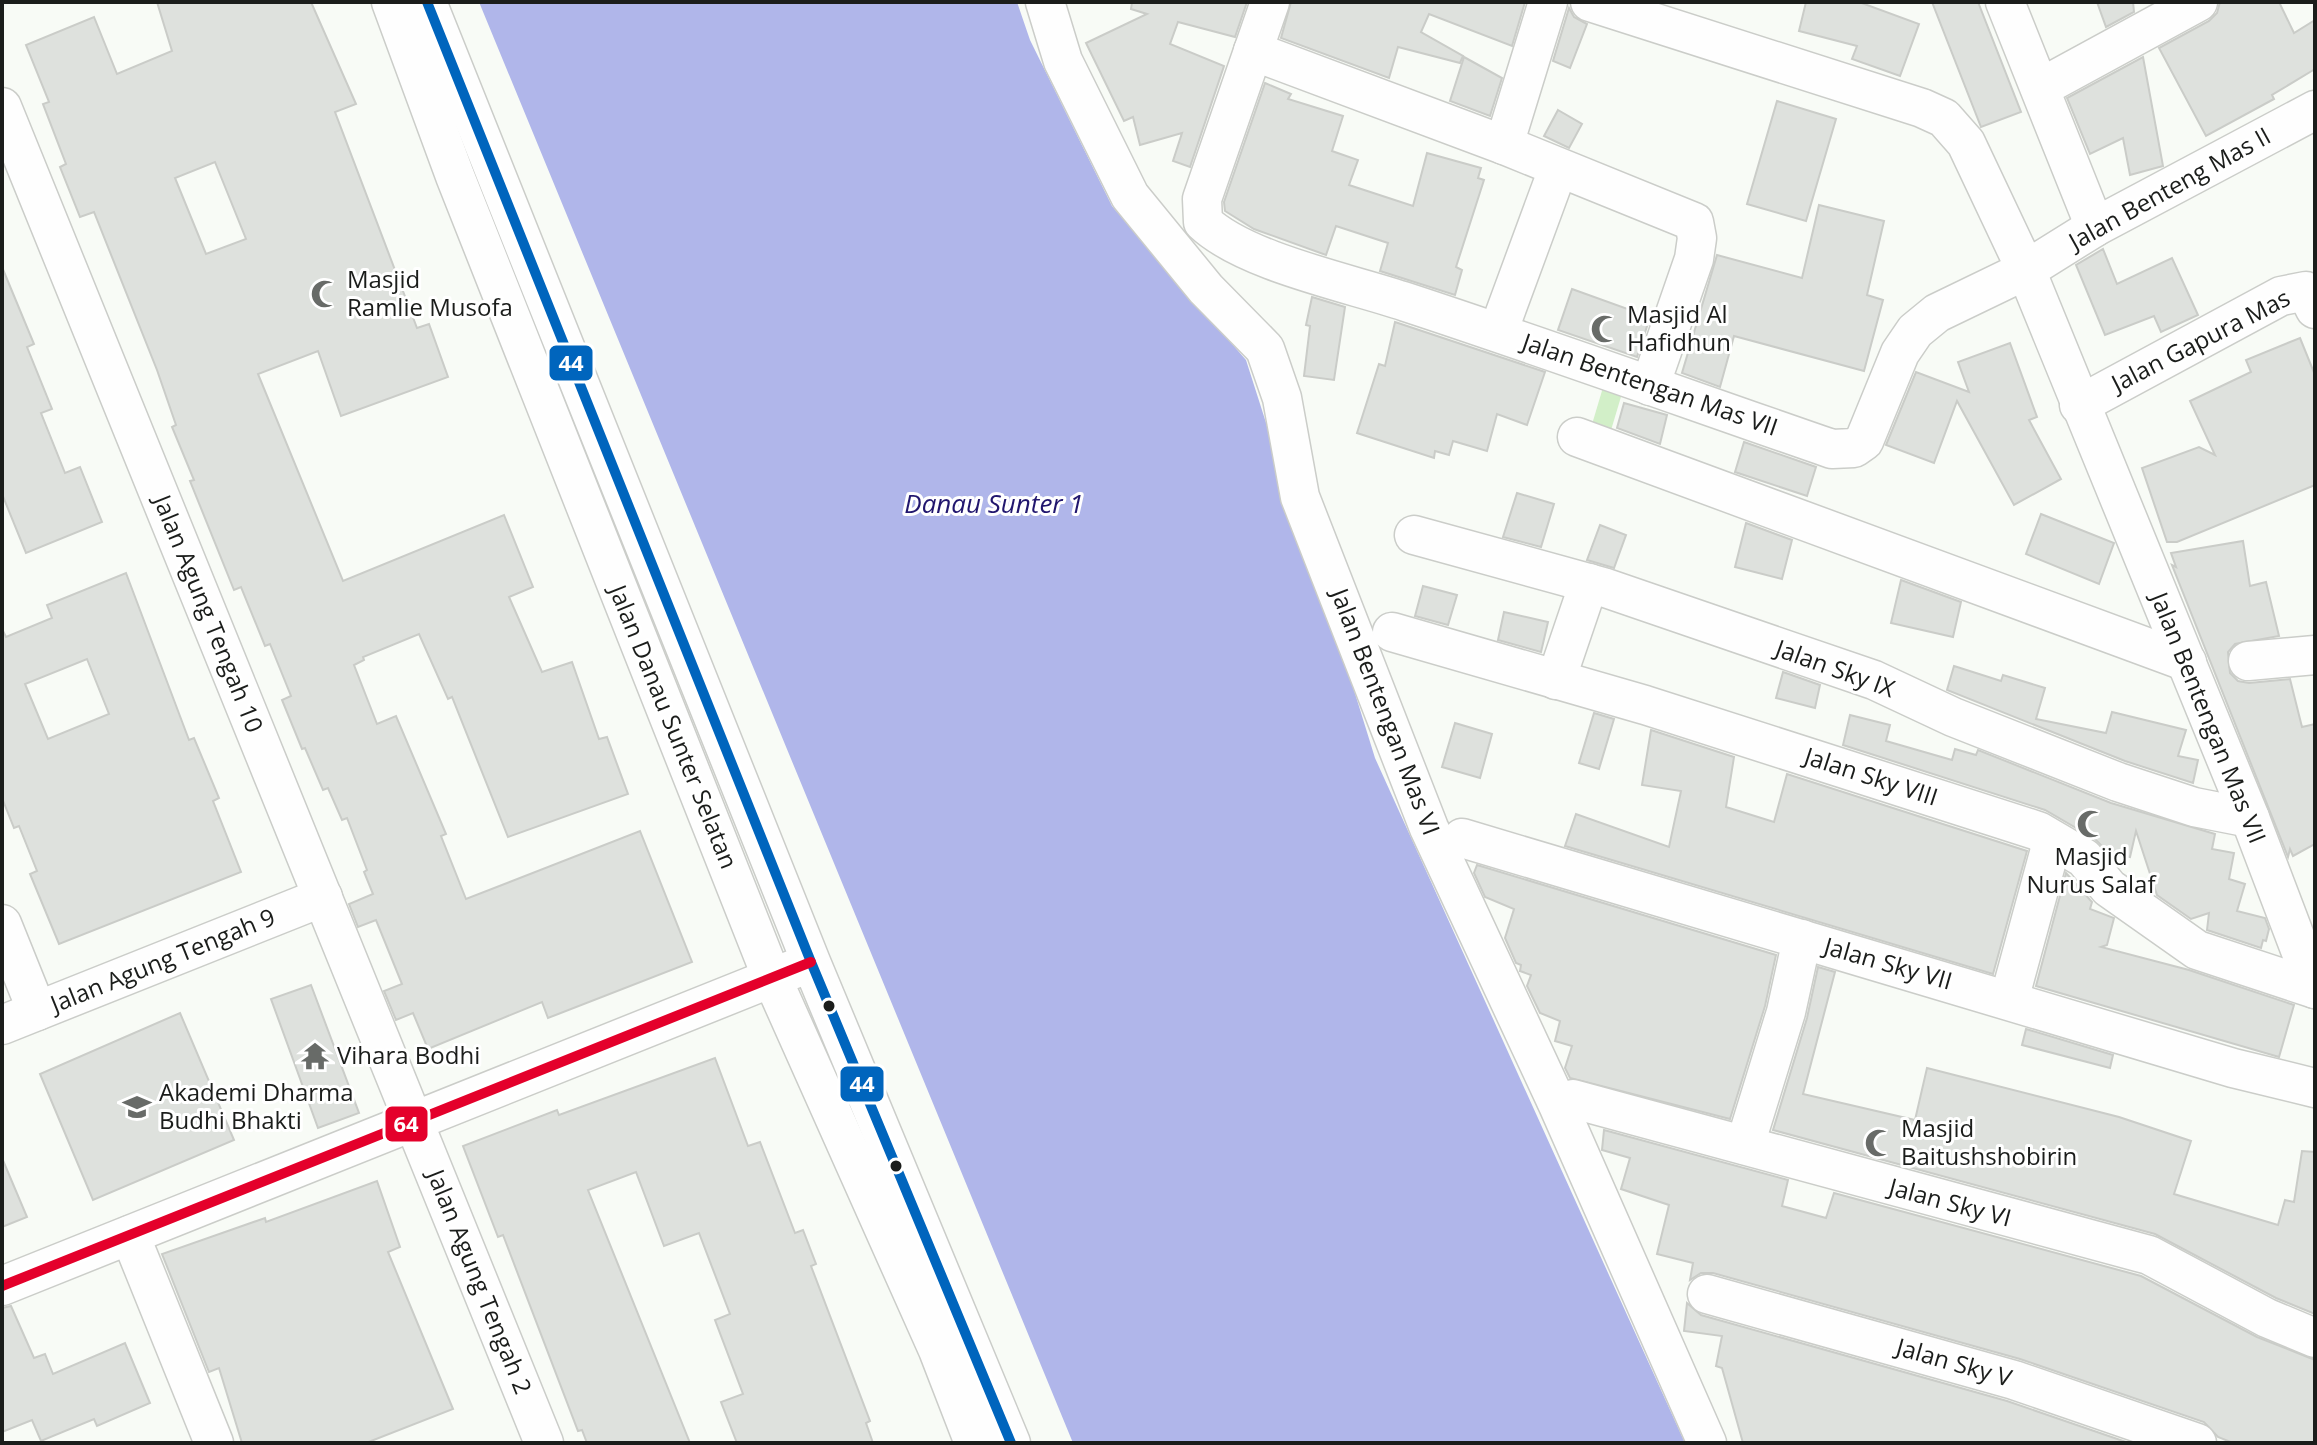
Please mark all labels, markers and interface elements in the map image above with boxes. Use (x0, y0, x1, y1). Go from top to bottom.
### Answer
street label: Jalan Benteng Mas II (2061, 119, 2276, 258)
place label: Masjid Ramlie Musofa (347, 262, 513, 323)
mosque icon: Masjid Ramlie Musofa (310, 279, 340, 309)
street label: Jalan Gapura Mas (2104, 280, 2295, 400)
place label: Masjid Al Hafidhun (1627, 297, 1731, 358)
mosque icon: Masjid Al Hafidhun (1590, 314, 1620, 344)
street label: Jalan Bentengan Mas VII (1516, 324, 1783, 443)
line badge: 44 (548, 344, 594, 382)
text: 44 (558, 347, 584, 377)
water label: Danau Sunter 1 (904, 485, 1084, 521)
street label: Jalan Agung Tengah 10 (146, 488, 272, 737)
street label: Jalan Danau Sunter Selatan (602, 578, 746, 873)
street label: Jalan Bentengan Mas VI (1323, 582, 1449, 839)
street label: Jalan Bentengan Mas VII (2143, 585, 2275, 848)
street label: Jalan Sky IX (1769, 630, 1900, 704)
street label: Jalan Sky VIII (1799, 738, 1942, 813)
mosque icon: Masjid Nurus Salaf (2076, 809, 2106, 839)
place label: Masjid Nurus Salaf (2027, 839, 2157, 900)
street label: Jalan Agung Tengah 9 (43, 899, 280, 1021)
street label: Jalan Sky VII (1819, 928, 1956, 997)
unlabelled marker (821, 998, 837, 1014)
place label: Vihara Bodhi (337, 1038, 480, 1071)
temple icon: Vihara Bodhi (300, 1041, 330, 1071)
line badge: 44 (839, 1065, 885, 1103)
text: 44 (849, 1068, 875, 1098)
place label: Akademi Dharma Budhi Bhakti (159, 1075, 354, 1136)
school or university icon: Akademi Dharma Budhi Bhakti (122, 1092, 152, 1122)
line badge: 64 (384, 1105, 429, 1143)
text: 64 (393, 1108, 419, 1138)
place label: Masjid Baitushshobirin (1901, 1111, 2077, 1172)
mosque icon: Masjid Baitushshobirin (1864, 1128, 1894, 1158)
unlabelled marker (888, 1158, 904, 1174)
street label: Jalan Agung Tengah 2 (419, 1162, 541, 1399)
street label: Jalan Sky VI (1884, 1169, 2015, 1234)
street label: Jalan Sky V (1891, 1329, 2017, 1394)

